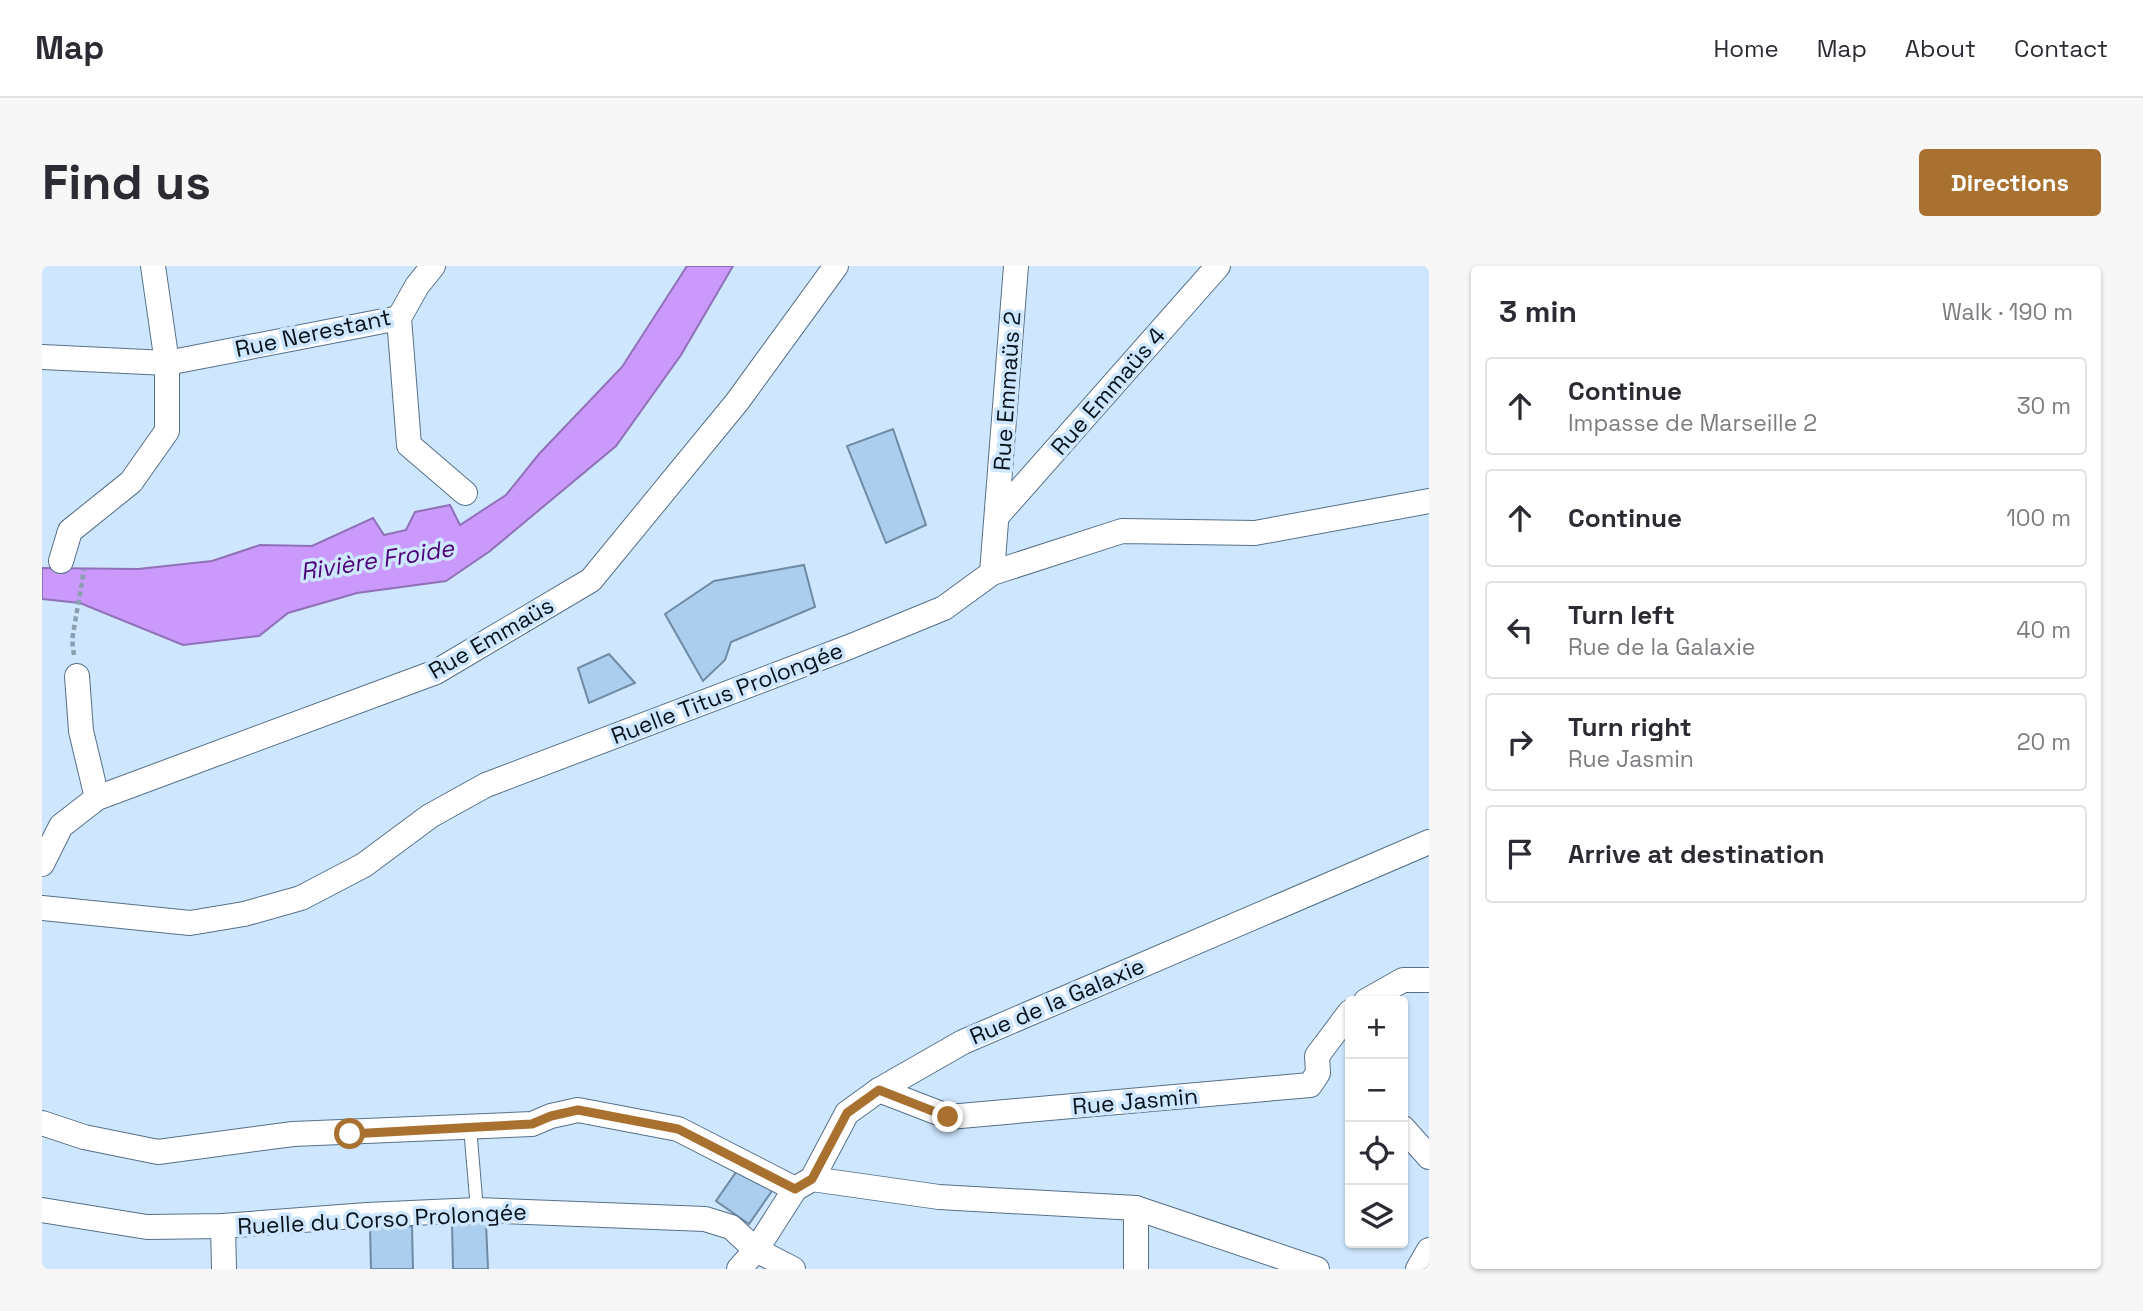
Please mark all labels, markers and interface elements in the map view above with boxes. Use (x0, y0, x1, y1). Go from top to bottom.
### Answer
text: Map (35, 27, 104, 69)
text: Home (1713, 33, 1779, 64)
text: Map (1817, 33, 1867, 64)
text: About (1905, 33, 1976, 64)
text: Contact (2014, 33, 2108, 64)
button: Directions (1919, 149, 2101, 216)
text: Find us (42, 151, 211, 213)
text: 3 min (1499, 292, 1577, 331)
text: Walk · 190 m (1942, 297, 2073, 327)
street label: Rue Nerestant (232, 302, 394, 364)
street label: Rue Emmaüs 2 (986, 310, 1028, 472)
street label: Rue Emmaüs 4 (1044, 321, 1172, 461)
text: Continue (1568, 374, 1682, 408)
icon: ahead (1501, 387, 1539, 425)
text: 30 m (2017, 391, 2071, 421)
text: Impasse de Marseille 2 (1568, 408, 1817, 438)
icon: ahead (1501, 499, 1539, 537)
text: Continue (1568, 501, 1682, 535)
text: 100 m (2006, 503, 2071, 533)
water label: Rivière Froide (298, 532, 457, 587)
street label: Rue Emmaüs (423, 590, 559, 686)
text: Turn left (1568, 598, 1675, 632)
icon: left (1501, 611, 1539, 649)
text: 40 m (2016, 615, 2071, 645)
text: Rue de la Galaxie (1568, 632, 1755, 662)
street label: Ruelle Titus Prolongée (607, 635, 847, 751)
text: Turn right (1568, 710, 1692, 744)
icon: right (1501, 723, 1539, 761)
text: 20 m (2017, 727, 2071, 757)
text: Rue Jasmin (1568, 744, 1694, 774)
icon: arrive (1501, 835, 1539, 873)
text: Arrive at destination (1568, 837, 1825, 871)
street label: Rue de la Galaxie (965, 951, 1149, 1051)
map controls (1345, 996, 1408, 1248)
button: + (1345, 996, 1408, 1059)
button: − (1345, 1059, 1408, 1122)
street label: Rue Jasmin (1071, 1081, 1199, 1121)
route end (932, 1101, 963, 1132)
route start (334, 1118, 365, 1149)
button: locate (1345, 1122, 1408, 1185)
button: layers (1345, 1185, 1408, 1248)
street label: Ruelle du Corso Prolongée (237, 1196, 527, 1242)

